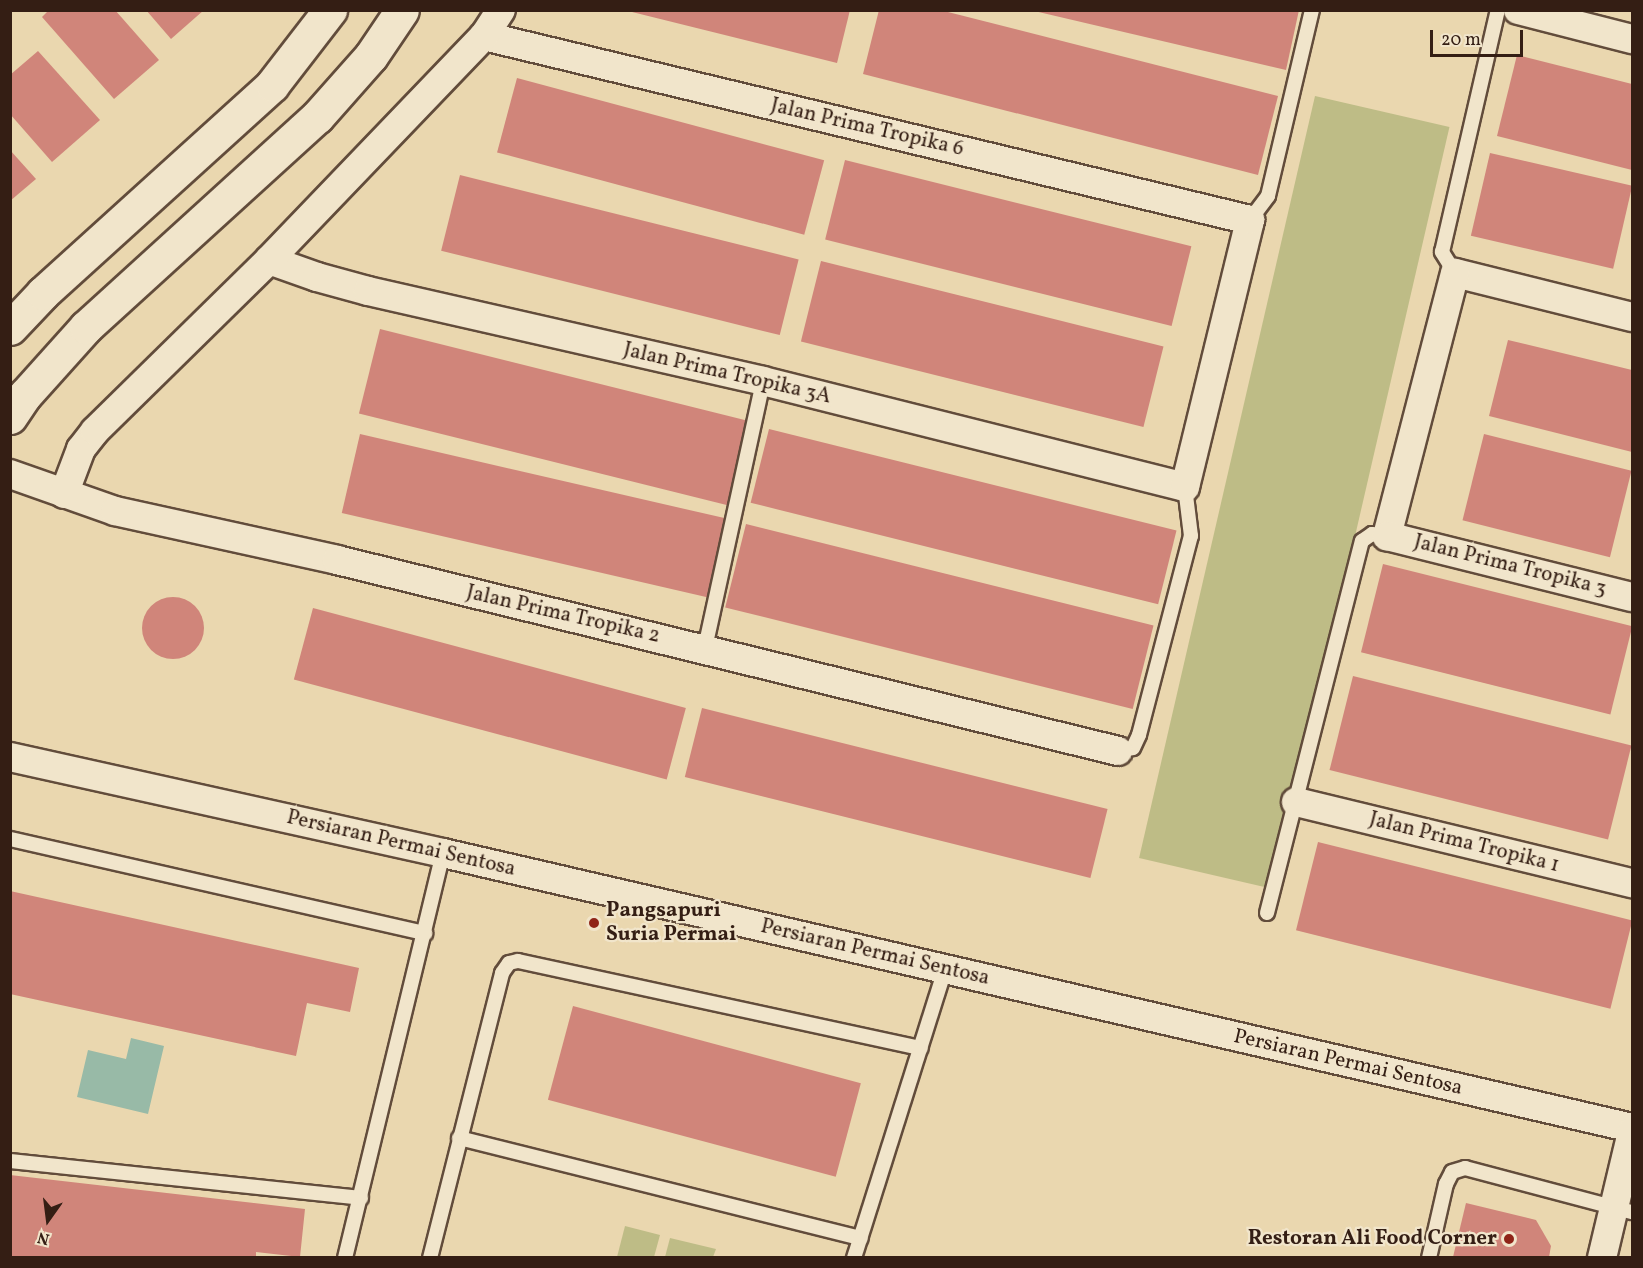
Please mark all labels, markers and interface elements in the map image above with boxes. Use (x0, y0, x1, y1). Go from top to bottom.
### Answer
scale bar (1433, 18, 1526, 56)
text: 20 m (1441, 28, 1481, 53)
street label: Jalan Prima Tropika 6 (768, 93, 966, 163)
street label: Jalan Prima Tropika 3A (620, 338, 834, 410)
street label: Jalan Prima Tropika 3 (1411, 530, 1609, 602)
street label: Jalan Prima Tropika 2 (463, 580, 663, 650)
street label: Persiaran Permai Sentosa (284, 805, 518, 883)
street label: Jalan Prima Tropika 1 (1366, 807, 1562, 879)
place label: Pangsapuri Suria Permai (606, 898, 736, 948)
street label: Persiaran Permai Sentosa (758, 914, 992, 992)
marker: Pangsapuri Suria Permai (587, 916, 601, 930)
street label: Persiaran Permai Sentosa (1231, 1024, 1465, 1102)
north arrow (18, 1190, 78, 1250)
text: N (35, 1225, 52, 1250)
place label: Restoran Ali Food Corner (1248, 1226, 1497, 1252)
marker: Restoran Ali Food Corner (1502, 1232, 1516, 1246)

